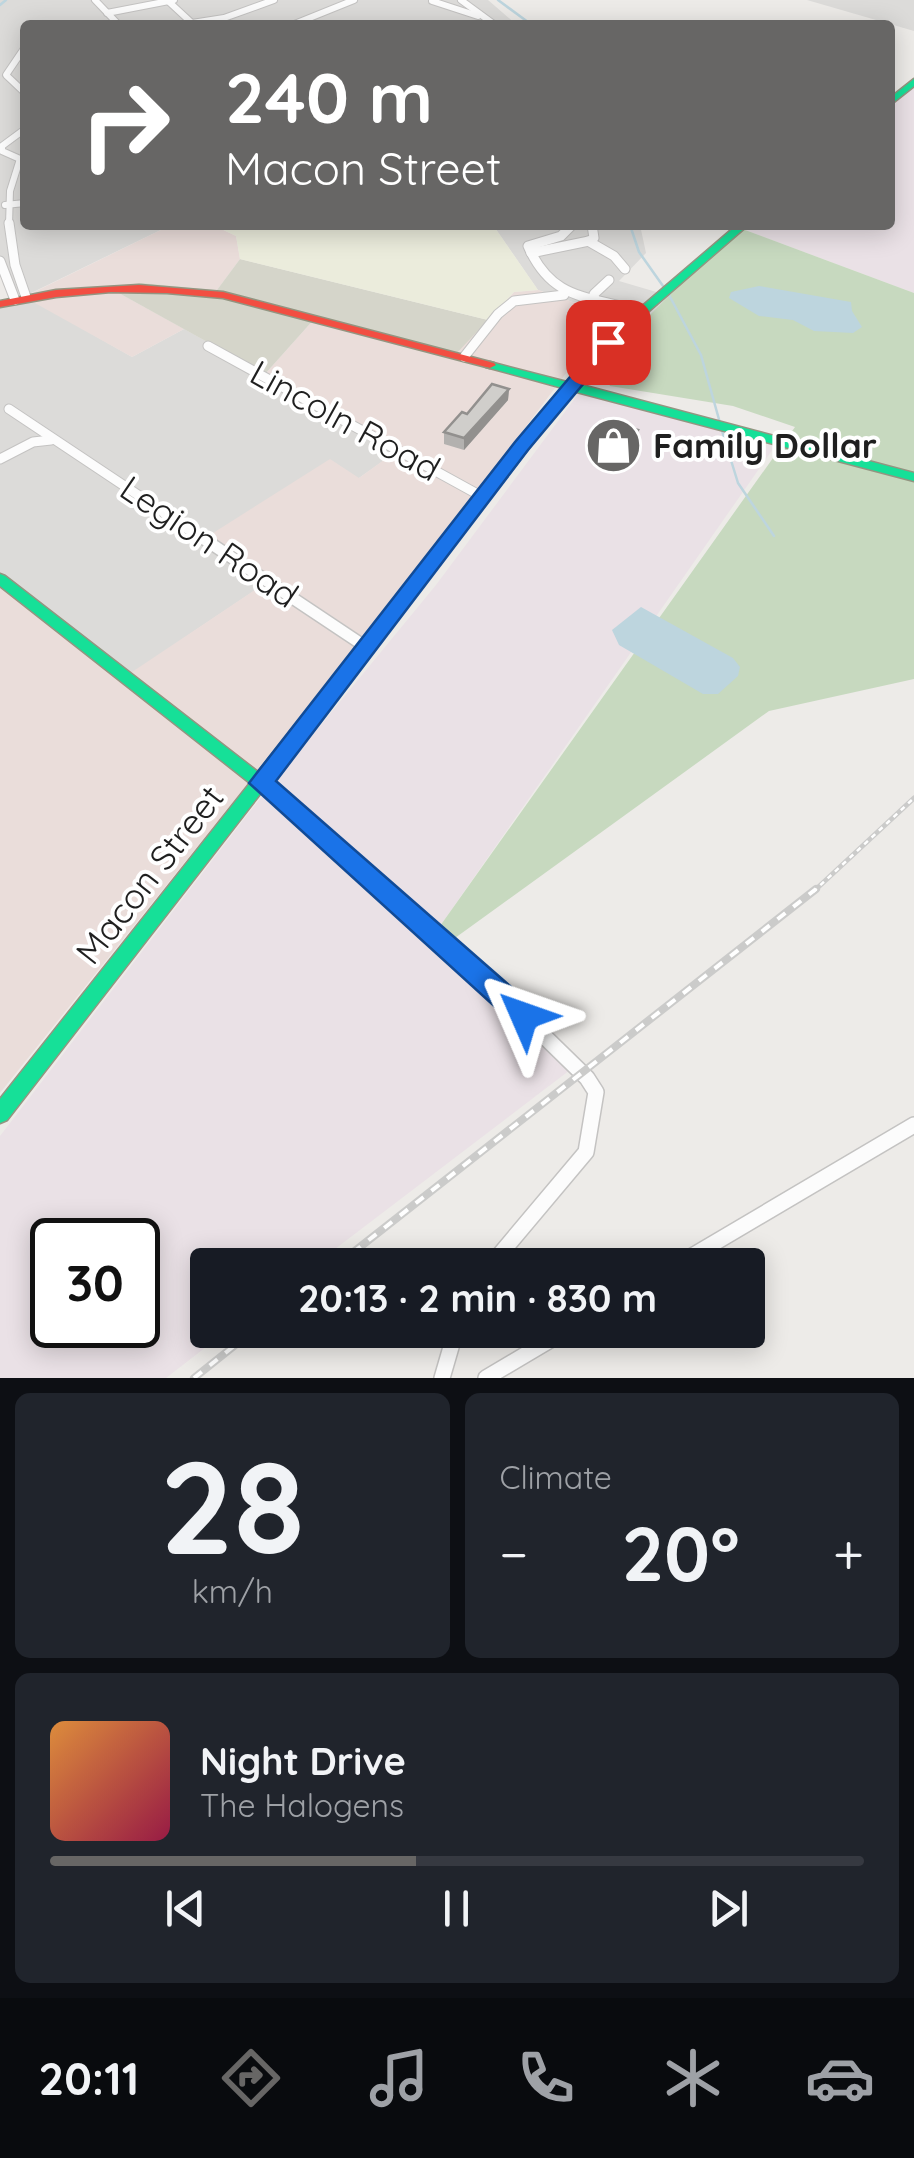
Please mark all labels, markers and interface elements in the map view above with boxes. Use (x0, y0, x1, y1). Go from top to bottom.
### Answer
text: 240 m (225, 53, 433, 141)
icon: right (60, 60, 190, 190)
text: Macon Street (225, 140, 501, 196)
pin (566, 300, 651, 385)
icon: arrive (581, 315, 636, 370)
street label: Lincoln Road (243, 350, 448, 490)
shop icon: Family Dollar (584, 416, 644, 476)
place label: Family Dollar (653, 423, 877, 467)
street label: Legion Road (112, 466, 307, 617)
street label: Macon Street (66, 776, 233, 973)
position arrow (472, 964, 576, 1068)
speed limit sign: 30 (30, 1218, 160, 1348)
text: 20:13 · 2 min · 830 m (298, 1274, 657, 1322)
text: 28 (160, 1424, 305, 1587)
text: Climate (500, 1457, 612, 1497)
text: 20° (621, 1506, 740, 1600)
text: − (500, 1519, 528, 1588)
text: + (833, 1519, 864, 1588)
text: km/h (192, 1571, 273, 1611)
text: Night Drive (200, 1737, 406, 1785)
text: The Halogens (200, 1785, 404, 1825)
icon: previous (158, 1881, 213, 1936)
icon: pause (429, 1881, 484, 1936)
icon: next (701, 1881, 756, 1936)
icon: directions (216, 2043, 286, 2113)
icon: music (364, 2043, 434, 2113)
icon: phone (511, 2043, 581, 2113)
icon: climate (658, 2043, 728, 2113)
icon: car (805, 2043, 875, 2113)
text: 20:11 (39, 2050, 139, 2106)

